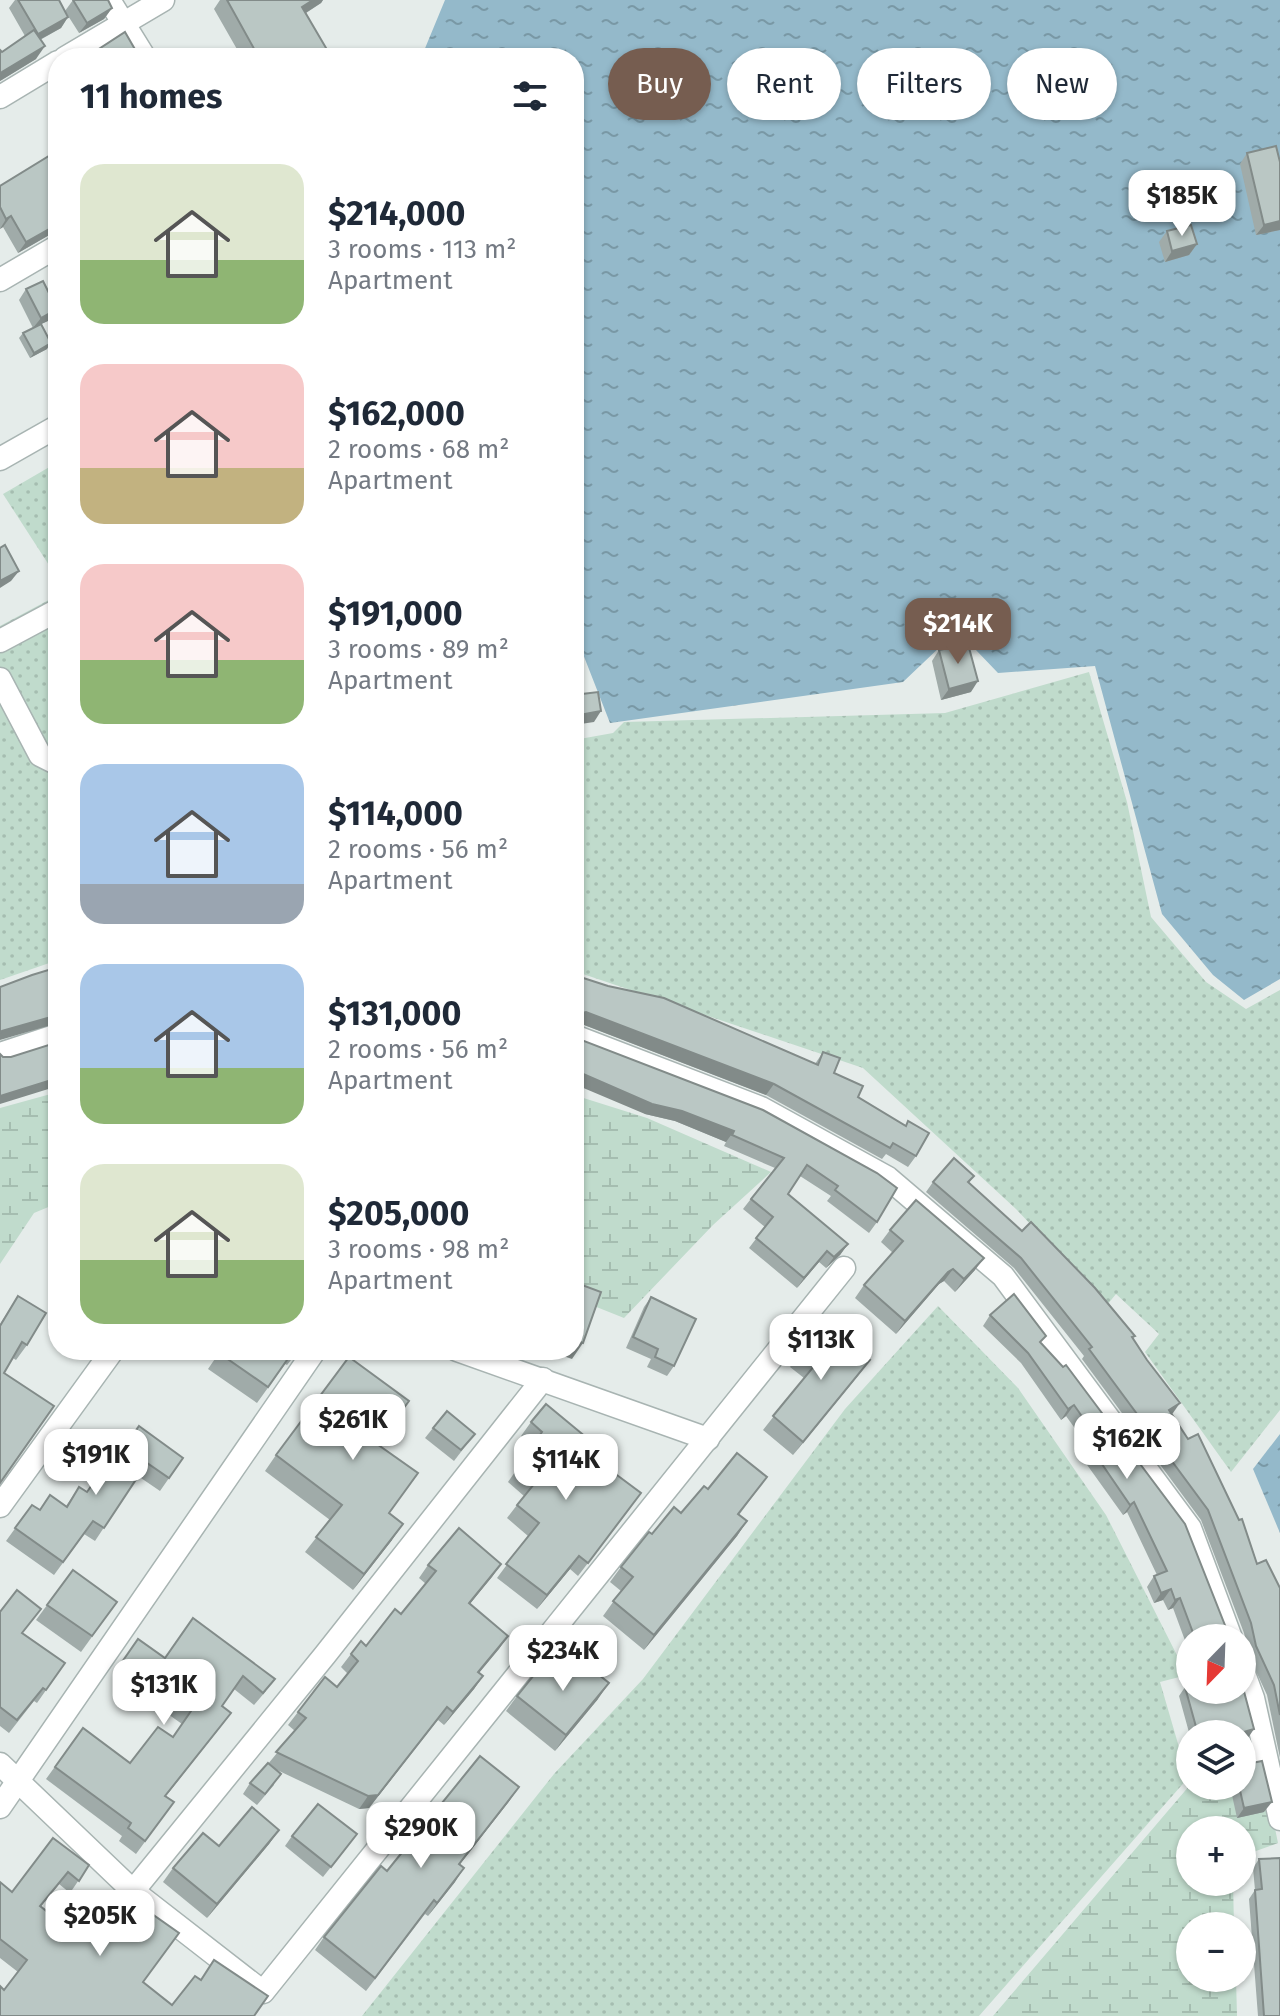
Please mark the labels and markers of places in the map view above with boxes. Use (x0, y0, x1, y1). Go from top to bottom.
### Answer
pin: $185K (1126, 170, 1238, 238)
pin: $214K (902, 598, 1014, 666)
pin: $113K (765, 1314, 877, 1382)
pin: $261K (297, 1394, 409, 1462)
pin: $162K (1071, 1413, 1183, 1481)
pin: $191K (40, 1429, 152, 1497)
pin: $114K (510, 1434, 622, 1502)
pin: $234K (507, 1625, 619, 1693)
pin: $131K (108, 1659, 220, 1727)
pin: $290K (365, 1802, 477, 1870)
pin: $205K (44, 1890, 156, 1958)

